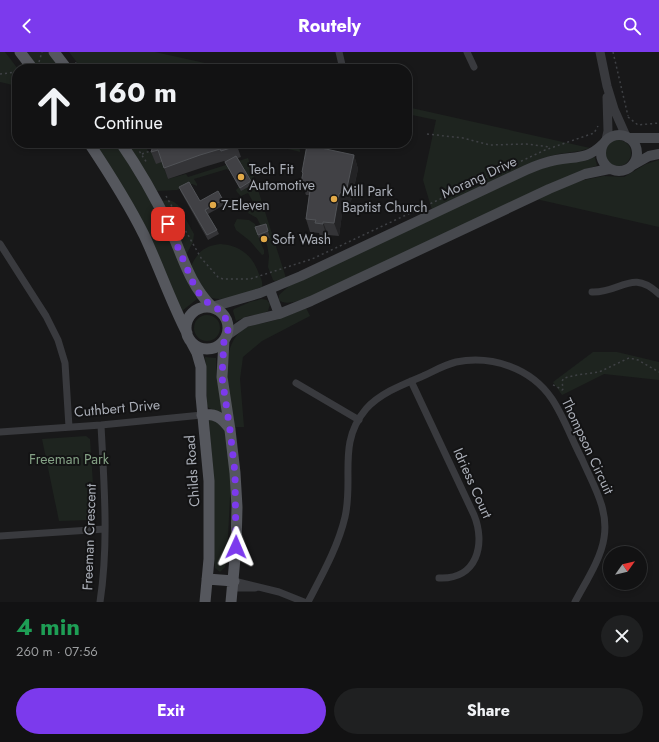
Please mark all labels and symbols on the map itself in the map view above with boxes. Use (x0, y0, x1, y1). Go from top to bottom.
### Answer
street label: Morang Drive (438, 151, 520, 203)
place label: Tech Fit Automotive (249, 159, 315, 195)
marker: Tech Fit Automotive (236, 172, 246, 182)
place label: Mill Park Baptist Church (342, 181, 428, 217)
marker: Mill Park Baptist Church (329, 194, 339, 204)
place label: 7-Eleven (221, 195, 270, 215)
marker: 7-Eleven (208, 200, 218, 210)
pin (151, 207, 185, 241)
place label: Soft Wash (272, 229, 331, 249)
marker: Soft Wash (259, 234, 269, 244)
street label: Cuthbert Drive (73, 394, 161, 422)
street label: Thompson Circuit (557, 395, 619, 498)
street label: Childs Road (180, 434, 204, 508)
street label: Idriess Court (449, 445, 498, 522)
park label: Freeman Park (29, 449, 110, 469)
street label: Freeman Crescent (77, 483, 101, 591)
position arrow (215, 526, 257, 568)
north arrow (603, 546, 647, 590)

